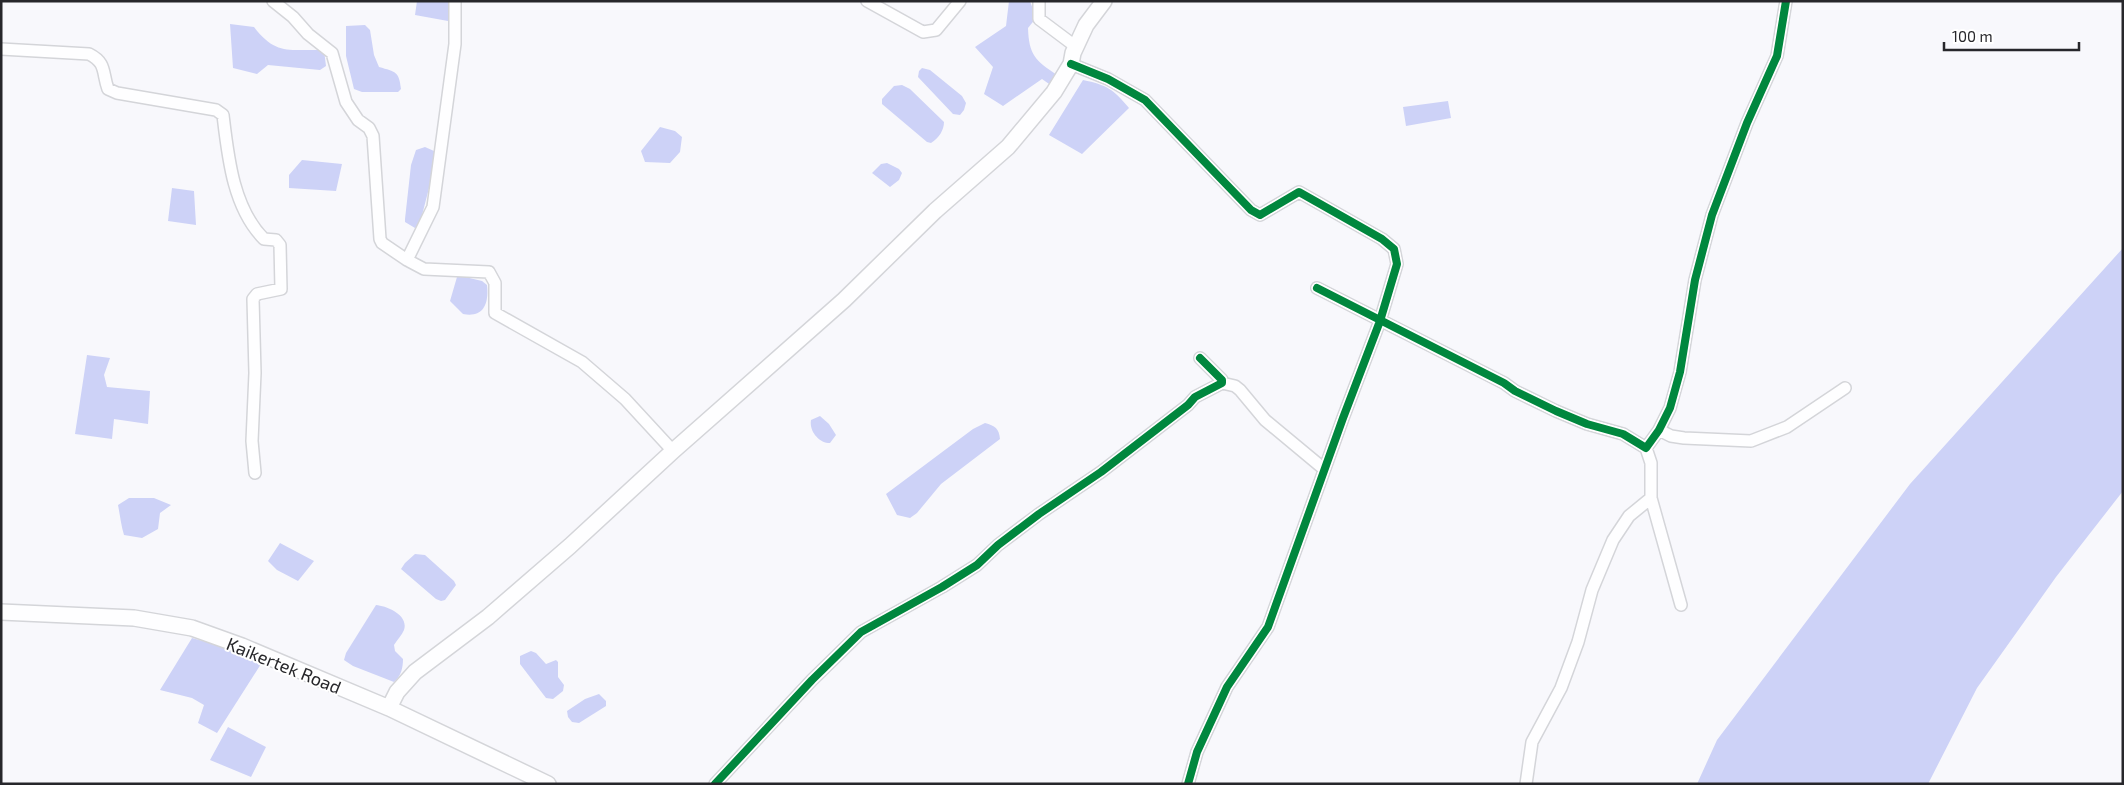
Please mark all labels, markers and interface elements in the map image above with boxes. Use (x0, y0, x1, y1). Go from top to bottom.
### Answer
scale bar (1944, 20, 2079, 52)
text: 100 m (1952, 27, 1993, 45)
street label: Kaikertek Road (223, 632, 345, 698)

